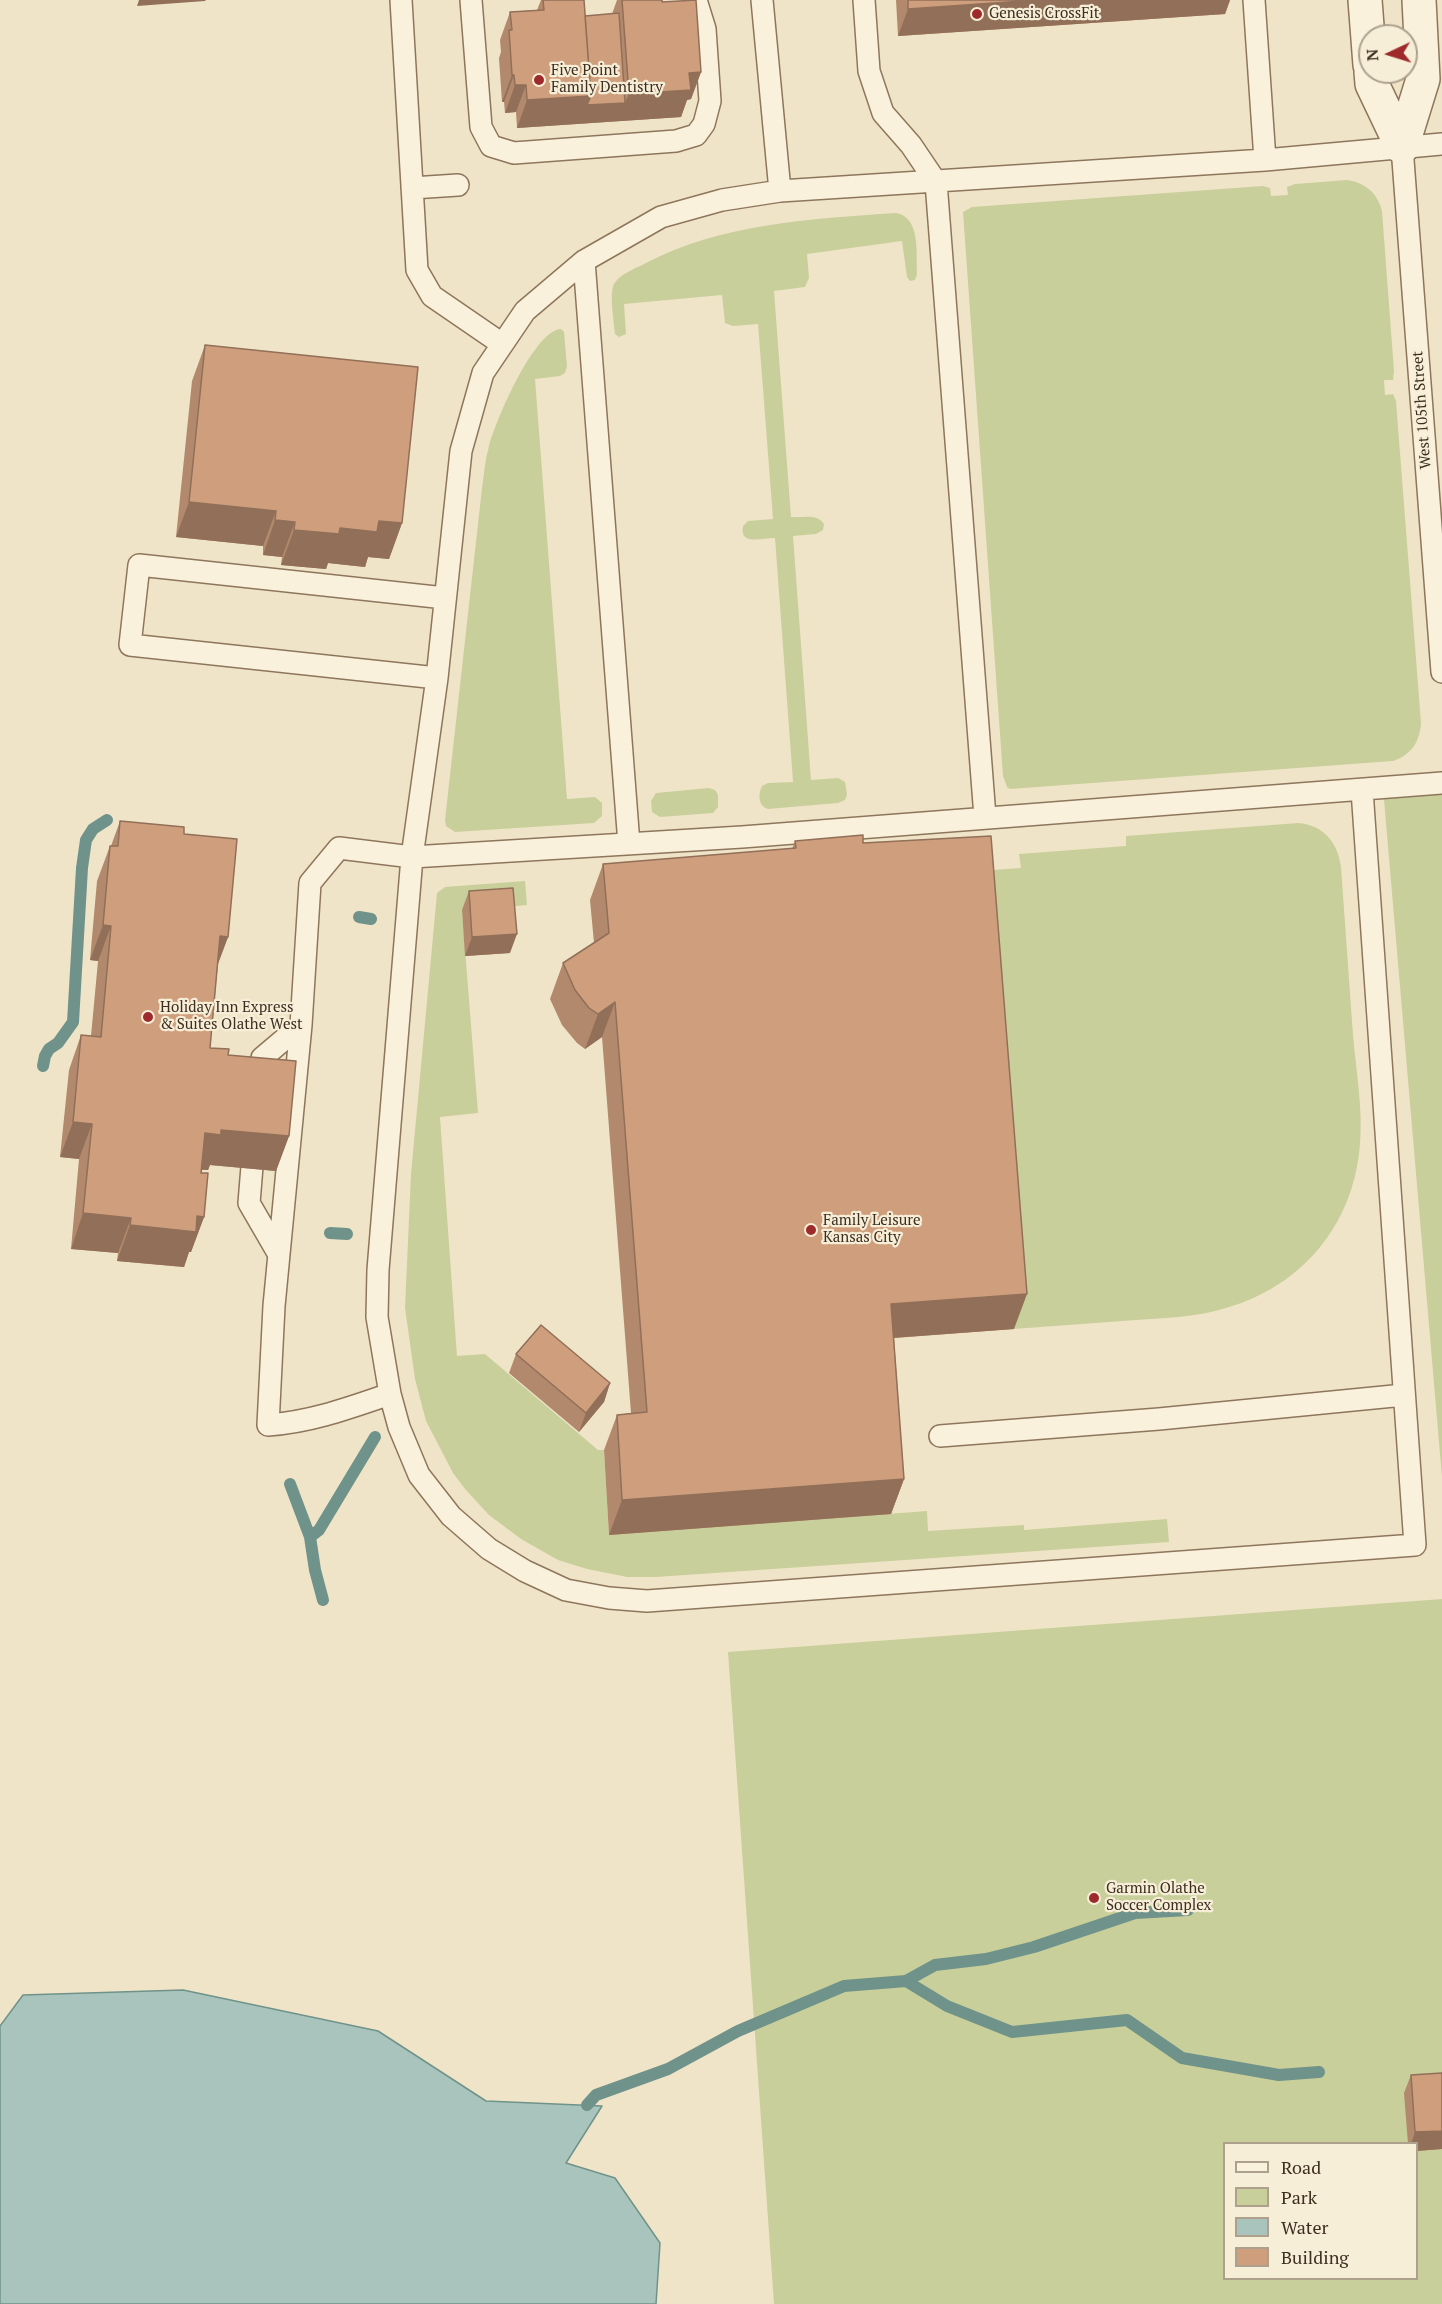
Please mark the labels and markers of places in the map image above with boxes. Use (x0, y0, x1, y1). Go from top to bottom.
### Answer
place label: Genesis CrossFit (989, 5, 1099, 23)
marker: Genesis CrossFit (970, 7, 984, 21)
place label: Five Point Family Dentistry (551, 62, 663, 97)
marker: Five Point Family Dentistry (532, 73, 546, 87)
place label: Holiday Inn Express & Suites Olathe West (160, 999, 302, 1034)
marker: Holiday Inn Express & Suites Olathe West (141, 1010, 155, 1024)
place label: Family Leisure Kansas City (823, 1212, 921, 1247)
marker: Family Leisure Kansas City (804, 1223, 818, 1237)
place label: Garmin Olathe Soccer Complex (1106, 1880, 1211, 1915)
marker: Garmin Olathe Soccer Complex (1087, 1891, 1101, 1905)

